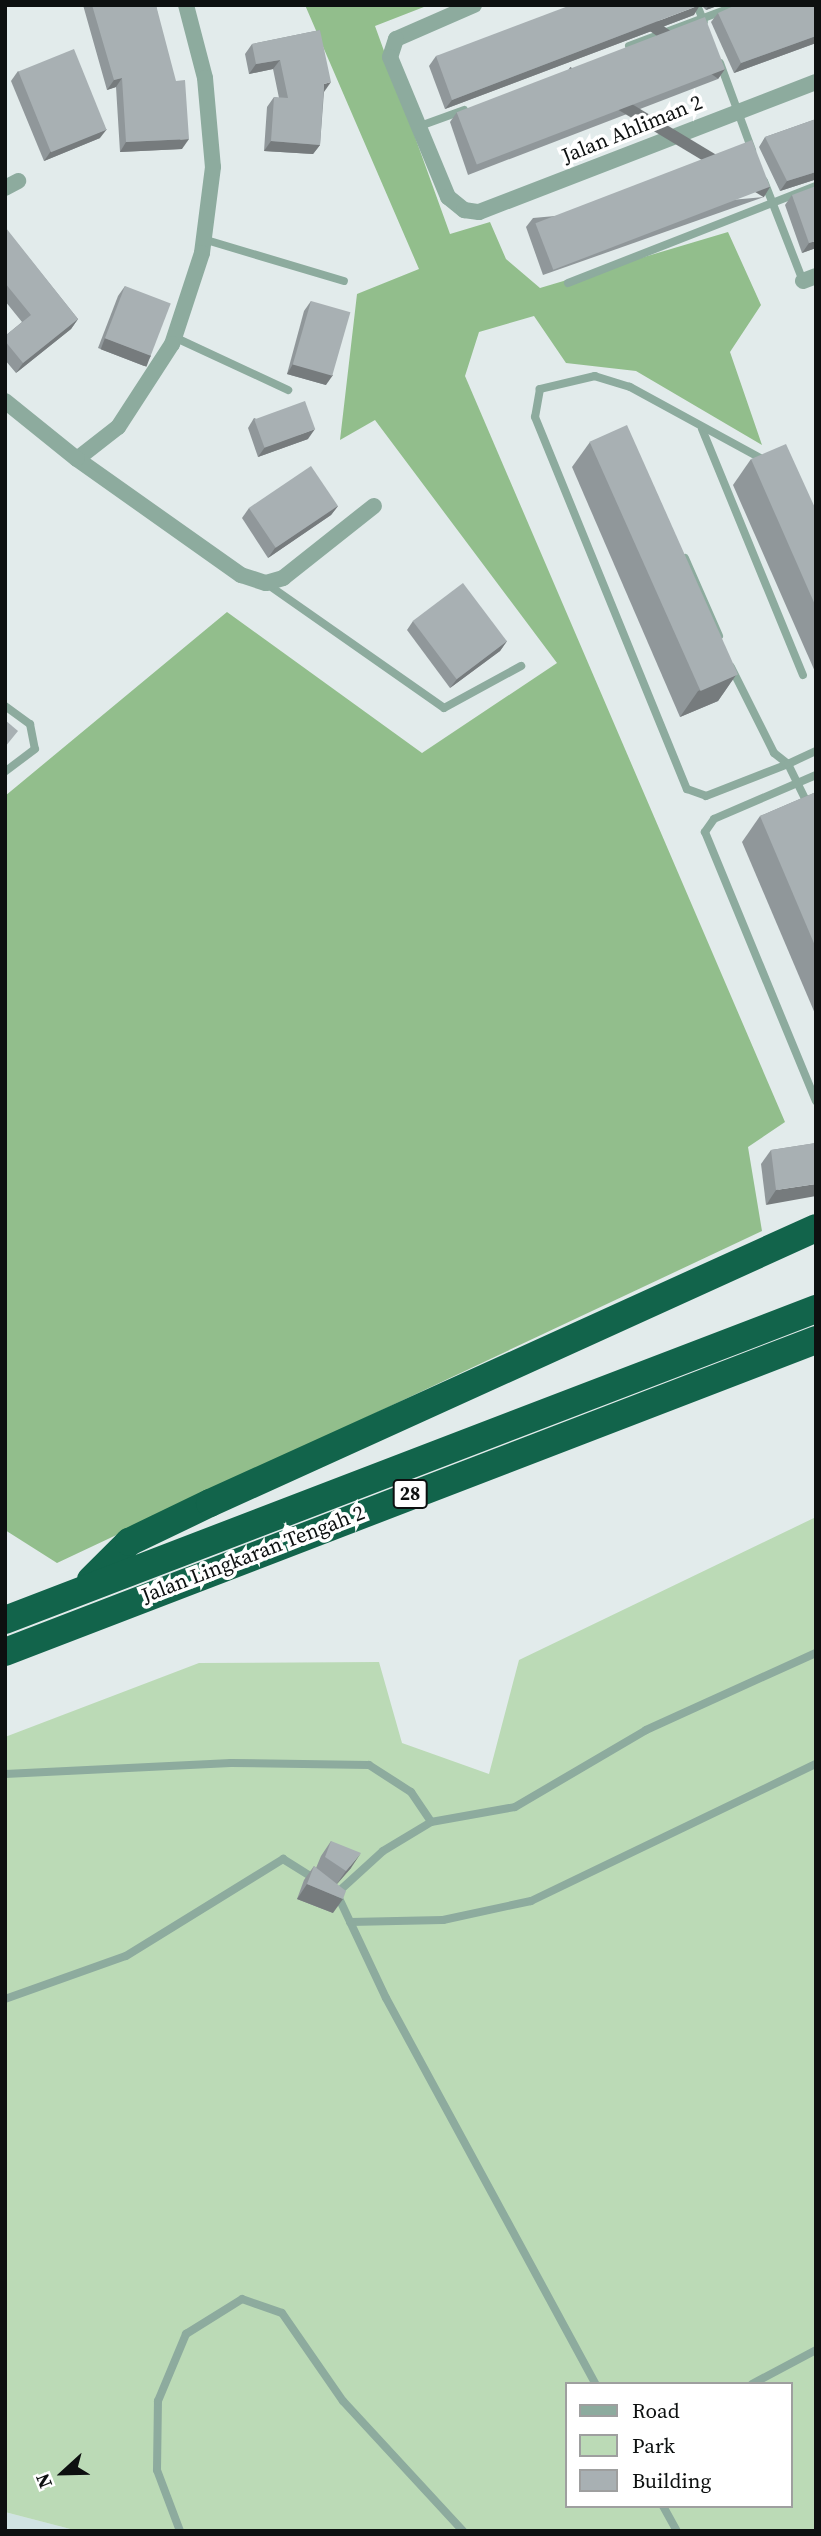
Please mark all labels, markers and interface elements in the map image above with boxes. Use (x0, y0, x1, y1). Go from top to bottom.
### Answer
street label: Jalan Ahliman 2 (558, 89, 706, 169)
road number: 28 (392, 1478, 428, 1510)
street label: Jalan Lingkaran Tengah 2 (138, 1500, 368, 1608)
legend (566, 2382, 793, 2508)
text: Road (632, 2396, 680, 2425)
text: Park (632, 2431, 675, 2460)
north arrow (28, 2438, 98, 2508)
text: Building (632, 2466, 711, 2495)
text: N (29, 2470, 58, 2492)

